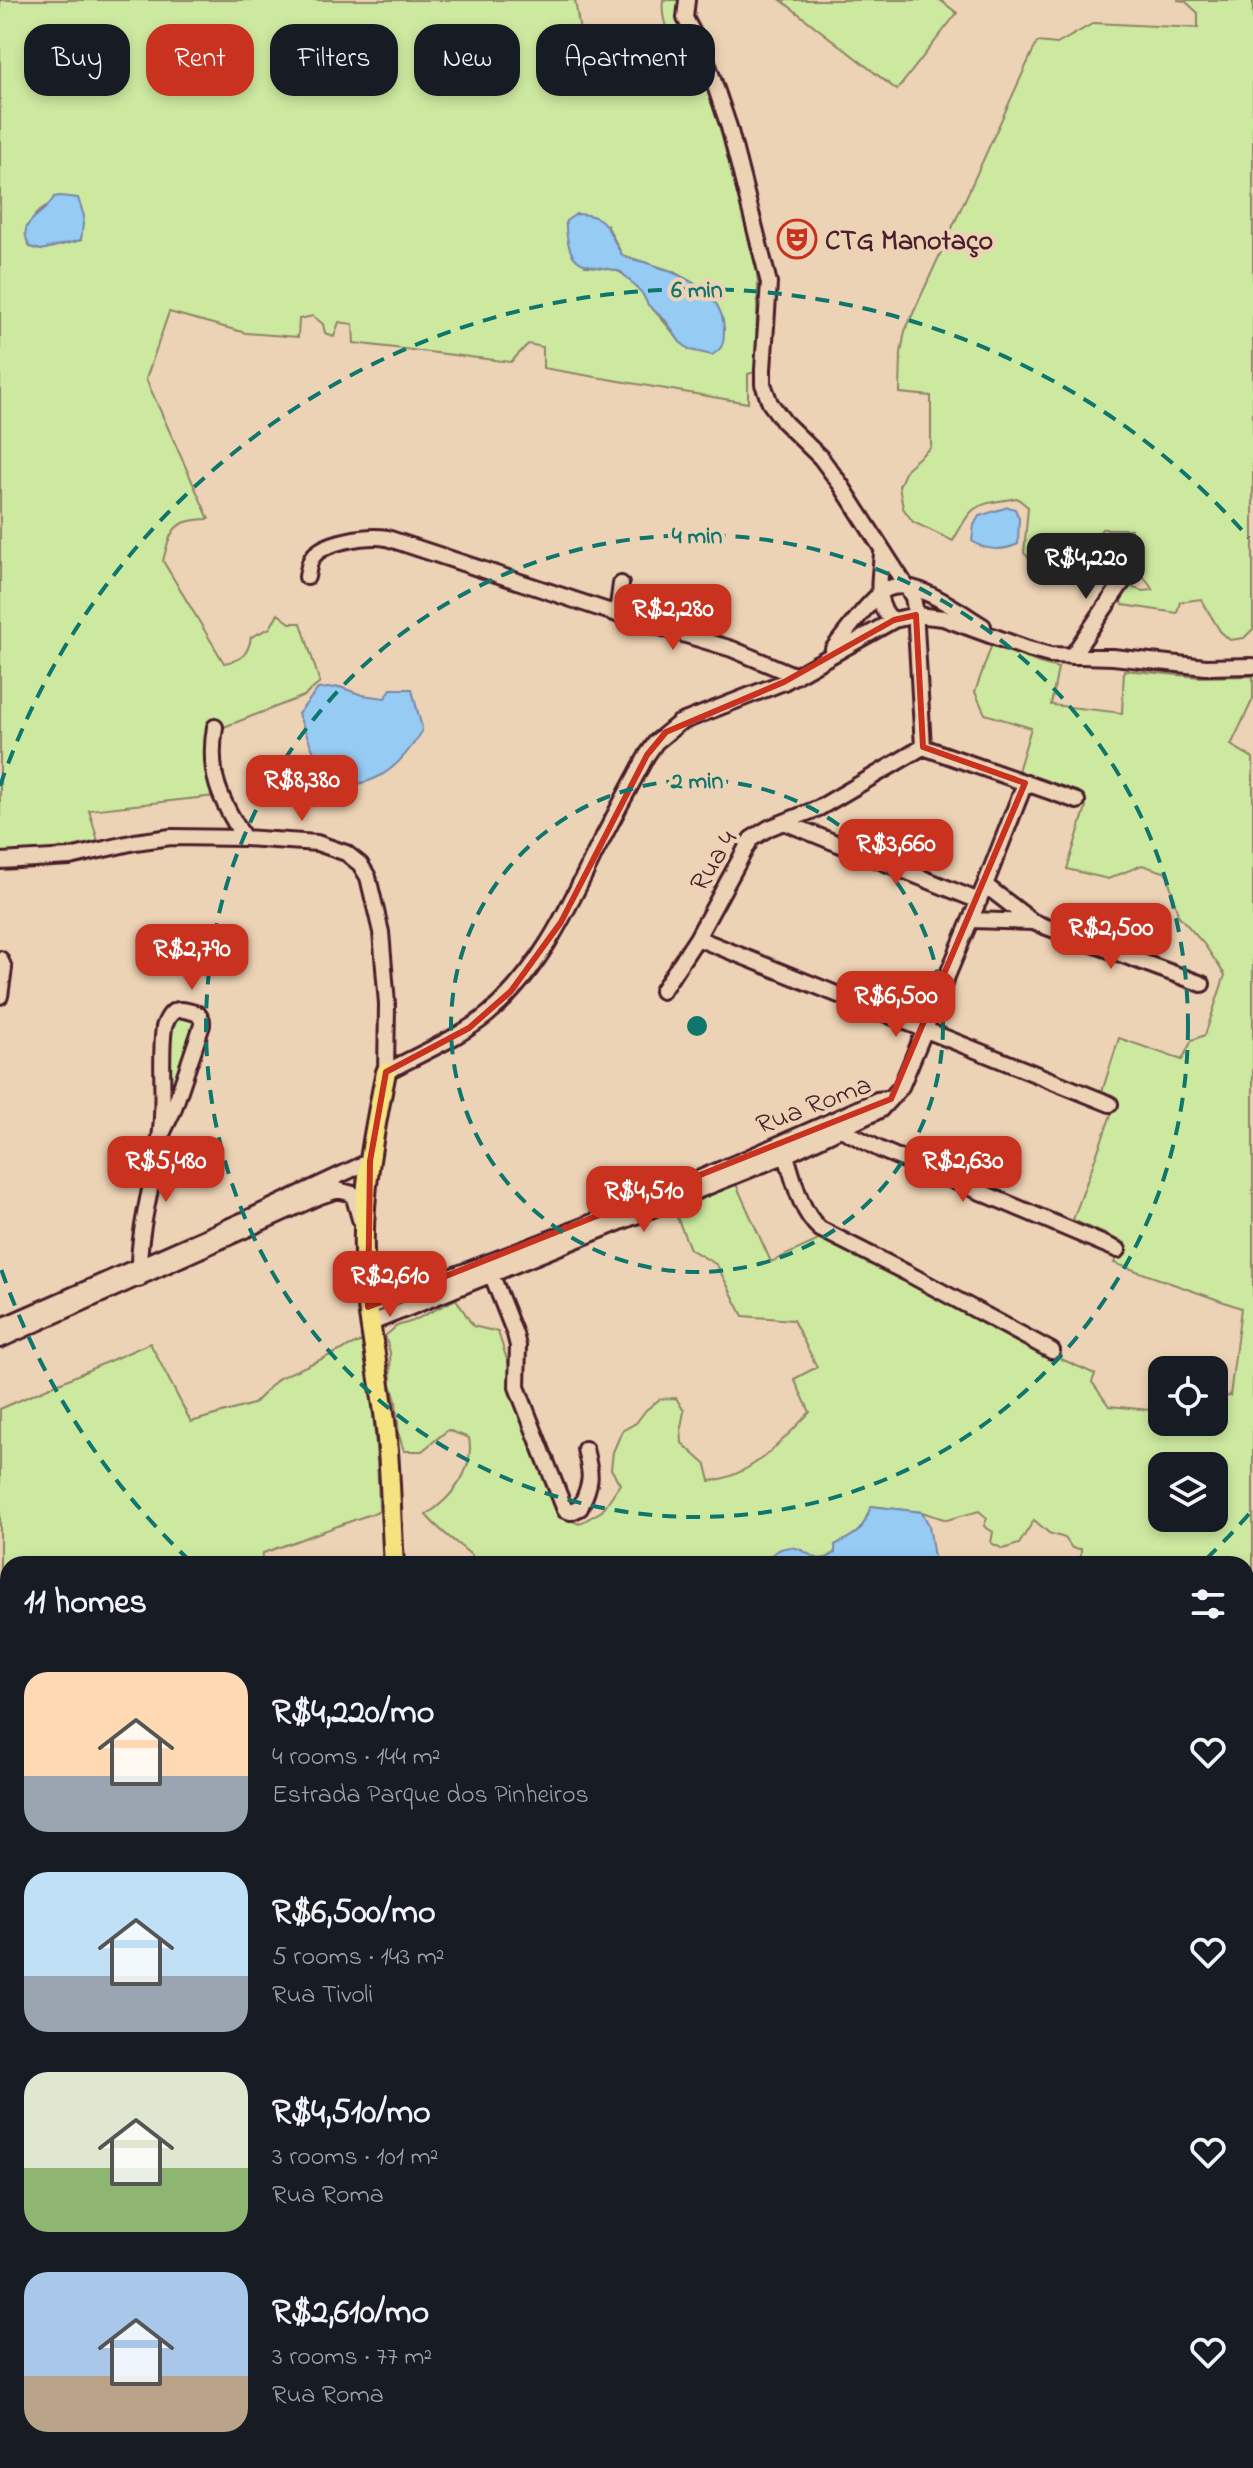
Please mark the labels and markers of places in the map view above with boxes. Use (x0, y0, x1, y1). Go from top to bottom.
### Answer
theatre icon: CTG Manotaço (776, 218, 818, 260)
place label: CTG Manotaço (825, 222, 993, 263)
pin: R$4,220 (1012, 533, 1160, 601)
pin: R$2,280 (599, 584, 747, 652)
pin: R$8,380 (228, 755, 376, 823)
pin: R$3,660 (822, 819, 970, 887)
pin: R$2,500 (1037, 903, 1185, 971)
pin: R$2,790 (118, 924, 266, 992)
pin: R$6,500 (822, 971, 970, 1039)
centre of rings (683, 1012, 711, 1040)
pin: R$5,480 (92, 1136, 240, 1204)
pin: R$2,630 (889, 1136, 1037, 1204)
pin: R$4,510 (570, 1166, 718, 1234)
pin: R$2,610 (316, 1251, 464, 1319)

